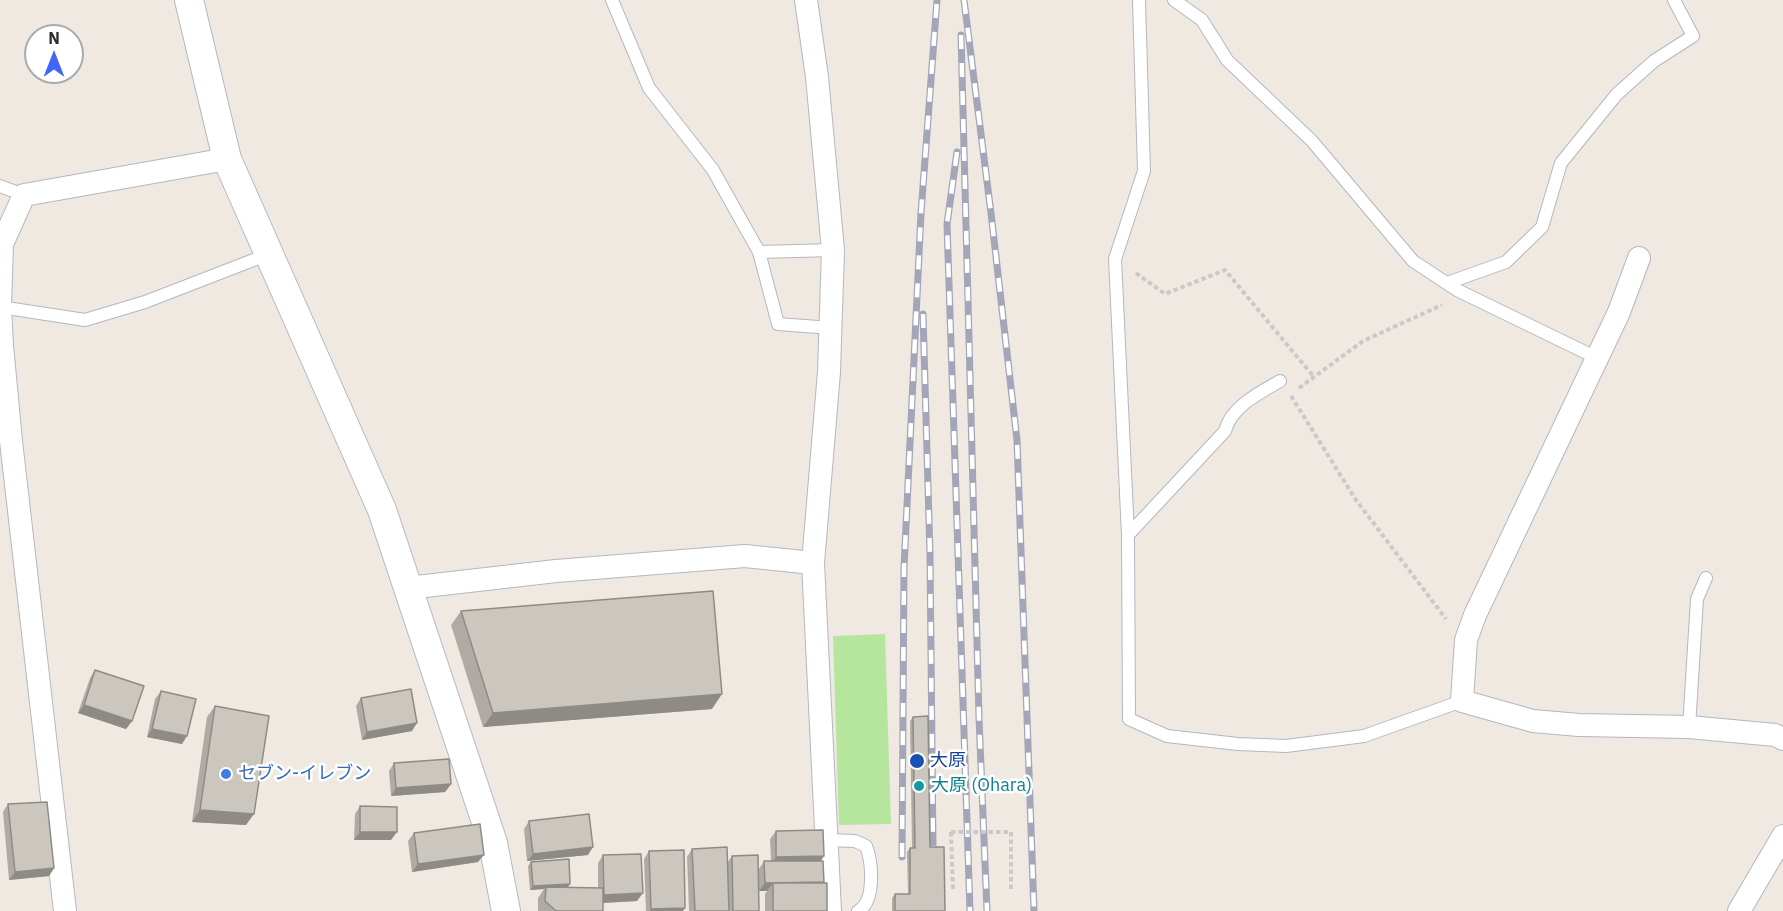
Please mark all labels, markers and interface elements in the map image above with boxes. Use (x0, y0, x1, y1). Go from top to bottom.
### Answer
north arrow (24, 24, 84, 84)
text: N (48, 28, 60, 48)
place label: 大原 (930, 750, 966, 772)
marker: 大原 (908, 752, 926, 770)
place label: セブン-イレブン (238, 763, 371, 785)
marker: セブン-イレブン (219, 767, 233, 781)
place label: 大原 (Ohara) (931, 775, 1032, 797)
marker: 大原 (Ohara) (912, 779, 926, 793)

